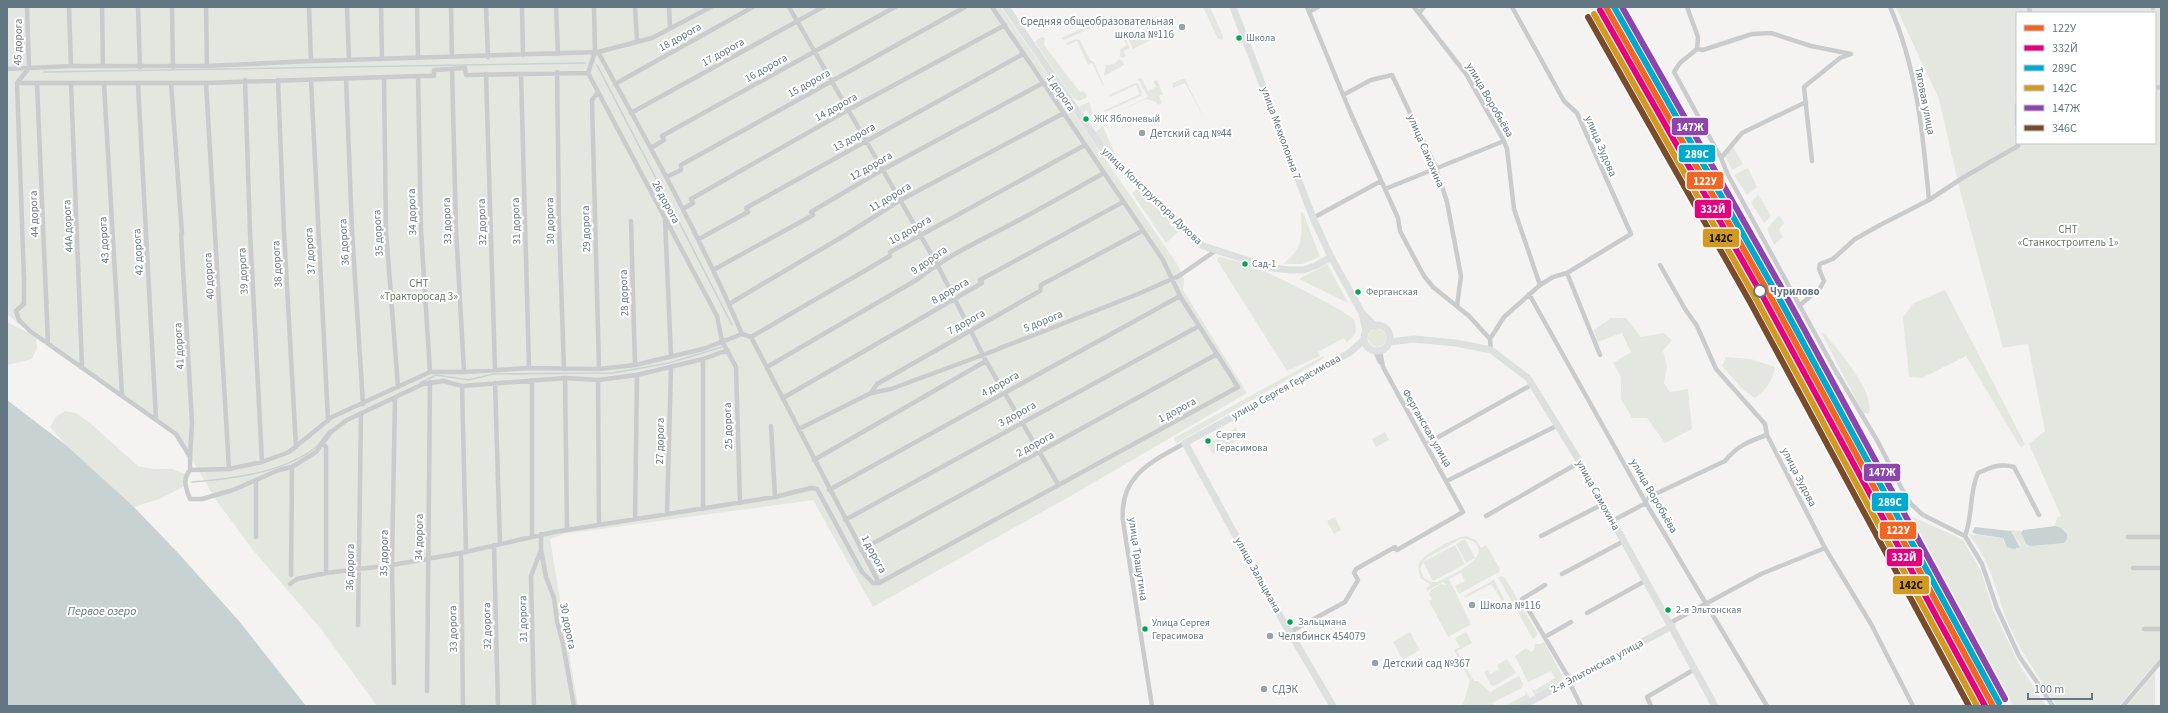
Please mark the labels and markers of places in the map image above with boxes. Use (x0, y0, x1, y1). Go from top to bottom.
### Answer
place label: Средняя общеобразовательная школа №116 (1020, 14, 1175, 42)
marker: Средняя общеобразовательная школа №116 (1177, 22, 1187, 32)
place label: Школа (1246, 31, 1275, 45)
marker: Школа (1234, 33, 1244, 43)
place label: ЖК Яблоневый (1094, 112, 1160, 126)
marker: ЖК Яблоневый (1081, 114, 1091, 124)
place label: Детский сад №44 (1150, 126, 1232, 141)
marker: Детский сад №44 (1137, 128, 1147, 138)
place label: Сад-1 (1252, 257, 1276, 271)
marker: Сад-1 (1240, 259, 1250, 269)
marker: Чурилово (1753, 284, 1767, 298)
place label: Чурилово (1770, 284, 1820, 299)
place label: Ферганская (1366, 285, 1418, 299)
marker: Ферганская (1353, 287, 1363, 297)
place label: Сергея Герасимова (1216, 428, 1267, 455)
marker: Сергея Герасимова (1203, 436, 1213, 446)
place label: Школа №116 (1480, 598, 1541, 613)
marker: Школа №116 (1467, 600, 1477, 610)
place label: 2-я Эльтонская (1676, 603, 1741, 617)
marker: 2-я Эльтонская (1663, 605, 1673, 615)
place label: Зальцмана (1298, 615, 1346, 629)
place label: Улица Сергея Герасимова (1152, 616, 1210, 643)
marker: Зальцмана (1285, 617, 1295, 627)
marker: Улица Сергея Герасимова (1140, 624, 1150, 634)
place label: Челябинск 454079 (1278, 629, 1365, 644)
marker: Челябинск 454079 (1265, 631, 1275, 641)
place label: Детский сад №367 (1383, 656, 1470, 671)
marker: Детский сад №367 (1370, 658, 1380, 668)
place label: СДЭК (1272, 682, 1299, 697)
marker: СДЭК (1259, 684, 1269, 694)

